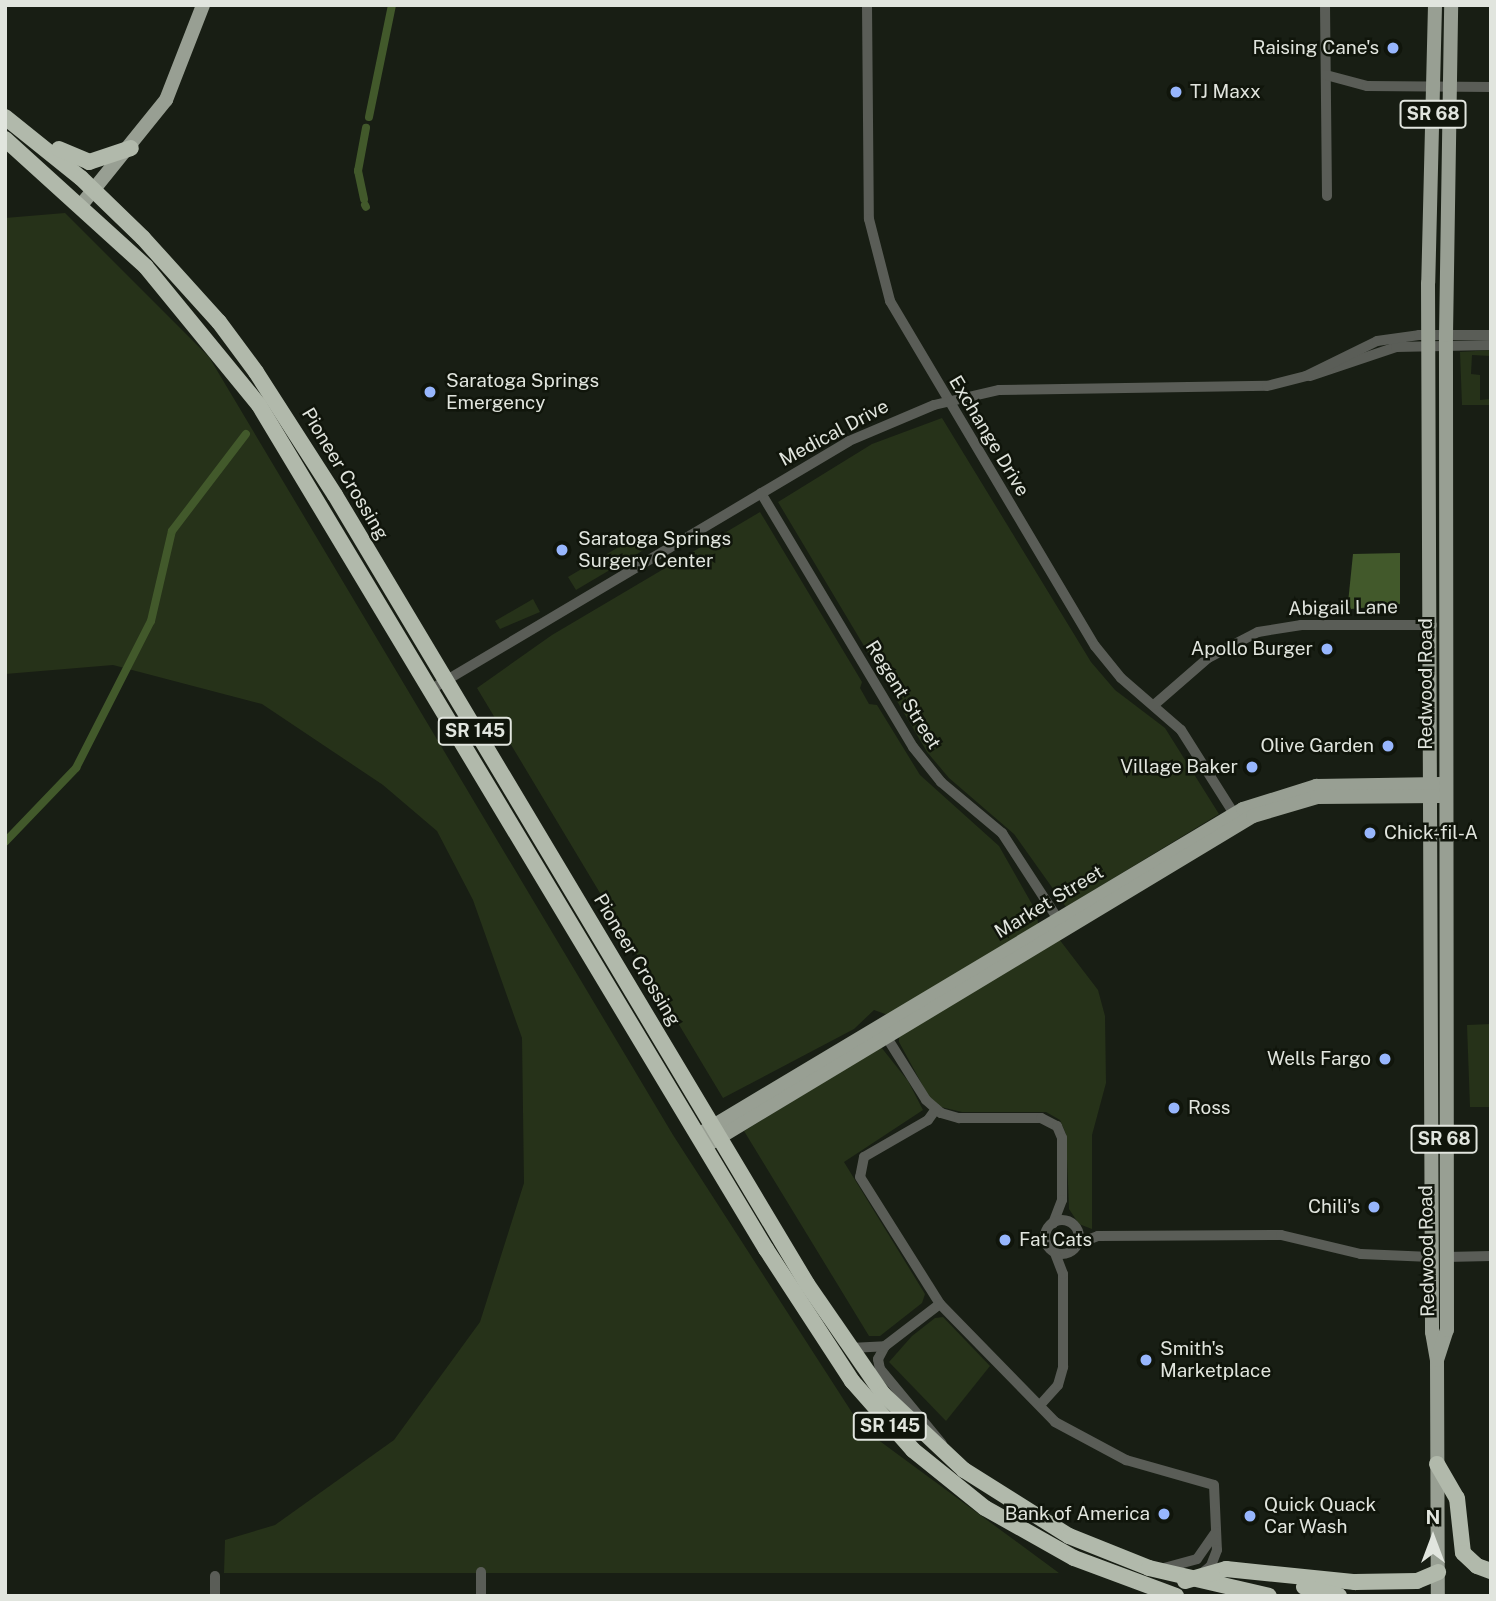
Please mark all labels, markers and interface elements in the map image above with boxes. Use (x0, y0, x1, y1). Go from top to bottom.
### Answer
place label: Raising Cane's (1252, 37, 1379, 59)
marker: Raising Cane's (1385, 40, 1401, 56)
place label: TJ Maxx (1190, 81, 1261, 103)
marker: TJ Maxx (1168, 84, 1184, 100)
road number: SR 68 (1398, 100, 1468, 128)
place label: Saratoga Springs Emergency (446, 370, 599, 414)
street label: Exchange Drive (944, 371, 1034, 501)
marker: Saratoga Springs Emergency (420, 382, 440, 402)
street label: Medical Drive (776, 395, 892, 471)
street label: Pioneer Crossing (297, 404, 393, 544)
place label: Saratoga Springs Surgery Center (578, 528, 731, 572)
marker: Saratoga Springs Surgery Center (552, 540, 572, 560)
street label: Abigail Lane (1288, 596, 1398, 620)
street label: Redwood Road (1415, 618, 1437, 750)
street label: Regent Street (861, 637, 945, 753)
place label: Apollo Burger (1191, 638, 1313, 660)
marker: Apollo Burger (1319, 641, 1335, 657)
road number: SR 145 (436, 716, 514, 746)
place label: Olive Garden (1260, 735, 1374, 757)
marker: Olive Garden (1380, 738, 1396, 754)
place label: Village Baker (1120, 756, 1238, 778)
marker: Village Baker (1244, 759, 1260, 775)
place label: Chick-fil-A (1384, 822, 1478, 844)
marker: Chick-fil-A (1362, 825, 1378, 841)
street label: Market Street (991, 861, 1107, 943)
street label: Pioneer Crossing (589, 890, 685, 1030)
place label: Wells Fargo (1267, 1048, 1371, 1070)
marker: Wells Fargo (1377, 1051, 1393, 1067)
place label: Ross (1188, 1097, 1230, 1119)
marker: Ross (1166, 1100, 1182, 1116)
road number: SR 68 (1409, 1124, 1479, 1154)
street label: Redwood Road (1414, 1185, 1440, 1317)
place label: Chili's (1308, 1196, 1360, 1218)
marker: Chili's (1366, 1199, 1382, 1215)
place label: Fat Cats (1019, 1229, 1092, 1251)
marker: Fat Cats (997, 1232, 1013, 1248)
place label: Smith's Marketplace (1160, 1338, 1271, 1382)
marker: Smith's Marketplace (1138, 1352, 1154, 1368)
road number: SR 145 (852, 1412, 928, 1441)
place label: Quick Quack Car Wash (1264, 1494, 1376, 1538)
place label: Bank of America (1004, 1503, 1150, 1525)
north arrow (1398, 1503, 1468, 1573)
marker: Bank of America (1156, 1506, 1172, 1522)
text: N (1426, 1506, 1440, 1528)
marker: Quick Quack Car Wash (1242, 1508, 1258, 1524)

